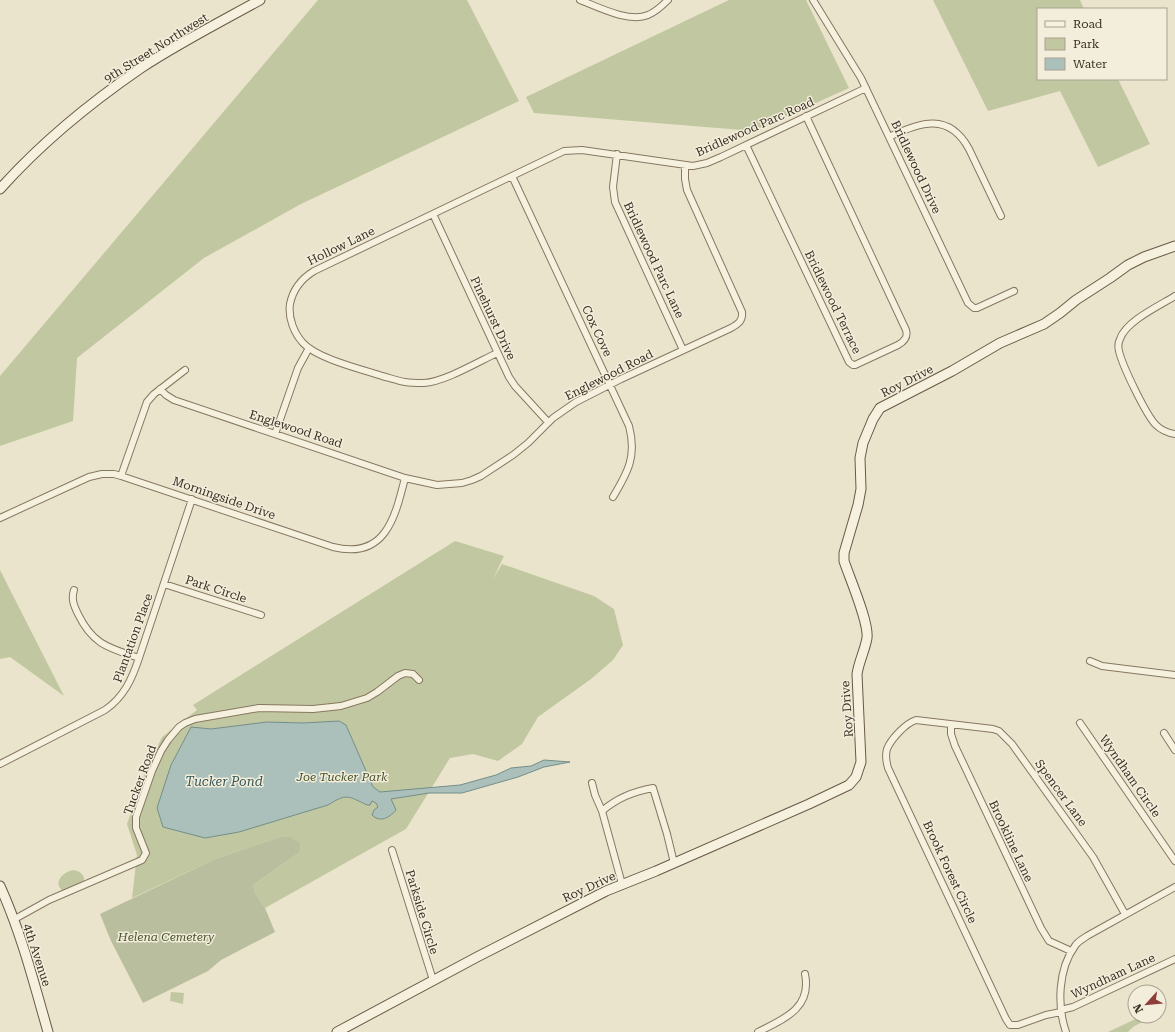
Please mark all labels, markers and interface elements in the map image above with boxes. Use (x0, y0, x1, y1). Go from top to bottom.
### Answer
legend (1037, 8, 1167, 80)
street label: 9th Street Northwest (101, 10, 211, 86)
text: Road (1073, 17, 1103, 31)
text: Park (1073, 37, 1100, 51)
text: Water (1073, 57, 1107, 71)
street label: Bridlewood Parc Road (694, 95, 816, 159)
street label: Bridlewood Drive (888, 118, 944, 216)
street label: Bridlewood Parc Lane (621, 200, 687, 321)
street label: Hollow Lane (305, 224, 377, 268)
street label: Bridlewood Terrace (802, 248, 864, 356)
street label: Pinehurst Drive (468, 274, 519, 362)
street label: Cox Cove (579, 303, 615, 359)
street label: Englewood Road (563, 347, 656, 403)
street label: Roy Drive (879, 362, 936, 400)
street label: Englewood Road (248, 407, 345, 451)
street label: Morningside Drive (171, 474, 278, 522)
street label: Park Circle (183, 572, 249, 606)
street label: Plantation Place (110, 591, 156, 684)
street label: Roy Drive (838, 680, 856, 738)
street label: Wyndham Circle (1096, 732, 1164, 820)
street label: Tucker Road (121, 743, 159, 817)
street label: Spencer Lane (1032, 757, 1090, 830)
park label: Joe Tucker Park (296, 770, 388, 784)
water label: Tucker Pond (185, 774, 263, 789)
street label: Brookline Lane (986, 798, 1036, 884)
street label: Brook Forest Circle (920, 819, 980, 926)
street label: Parkside Circle (403, 868, 442, 956)
street label: Roy Drive (560, 868, 618, 905)
street label: 4th Avenue (20, 922, 54, 988)
park label: Helena Cemetery (117, 930, 215, 944)
street label: Wyndham Lane (1069, 950, 1158, 1002)
north arrow (1127, 984, 1167, 1024)
text: N (1131, 1001, 1146, 1015)

